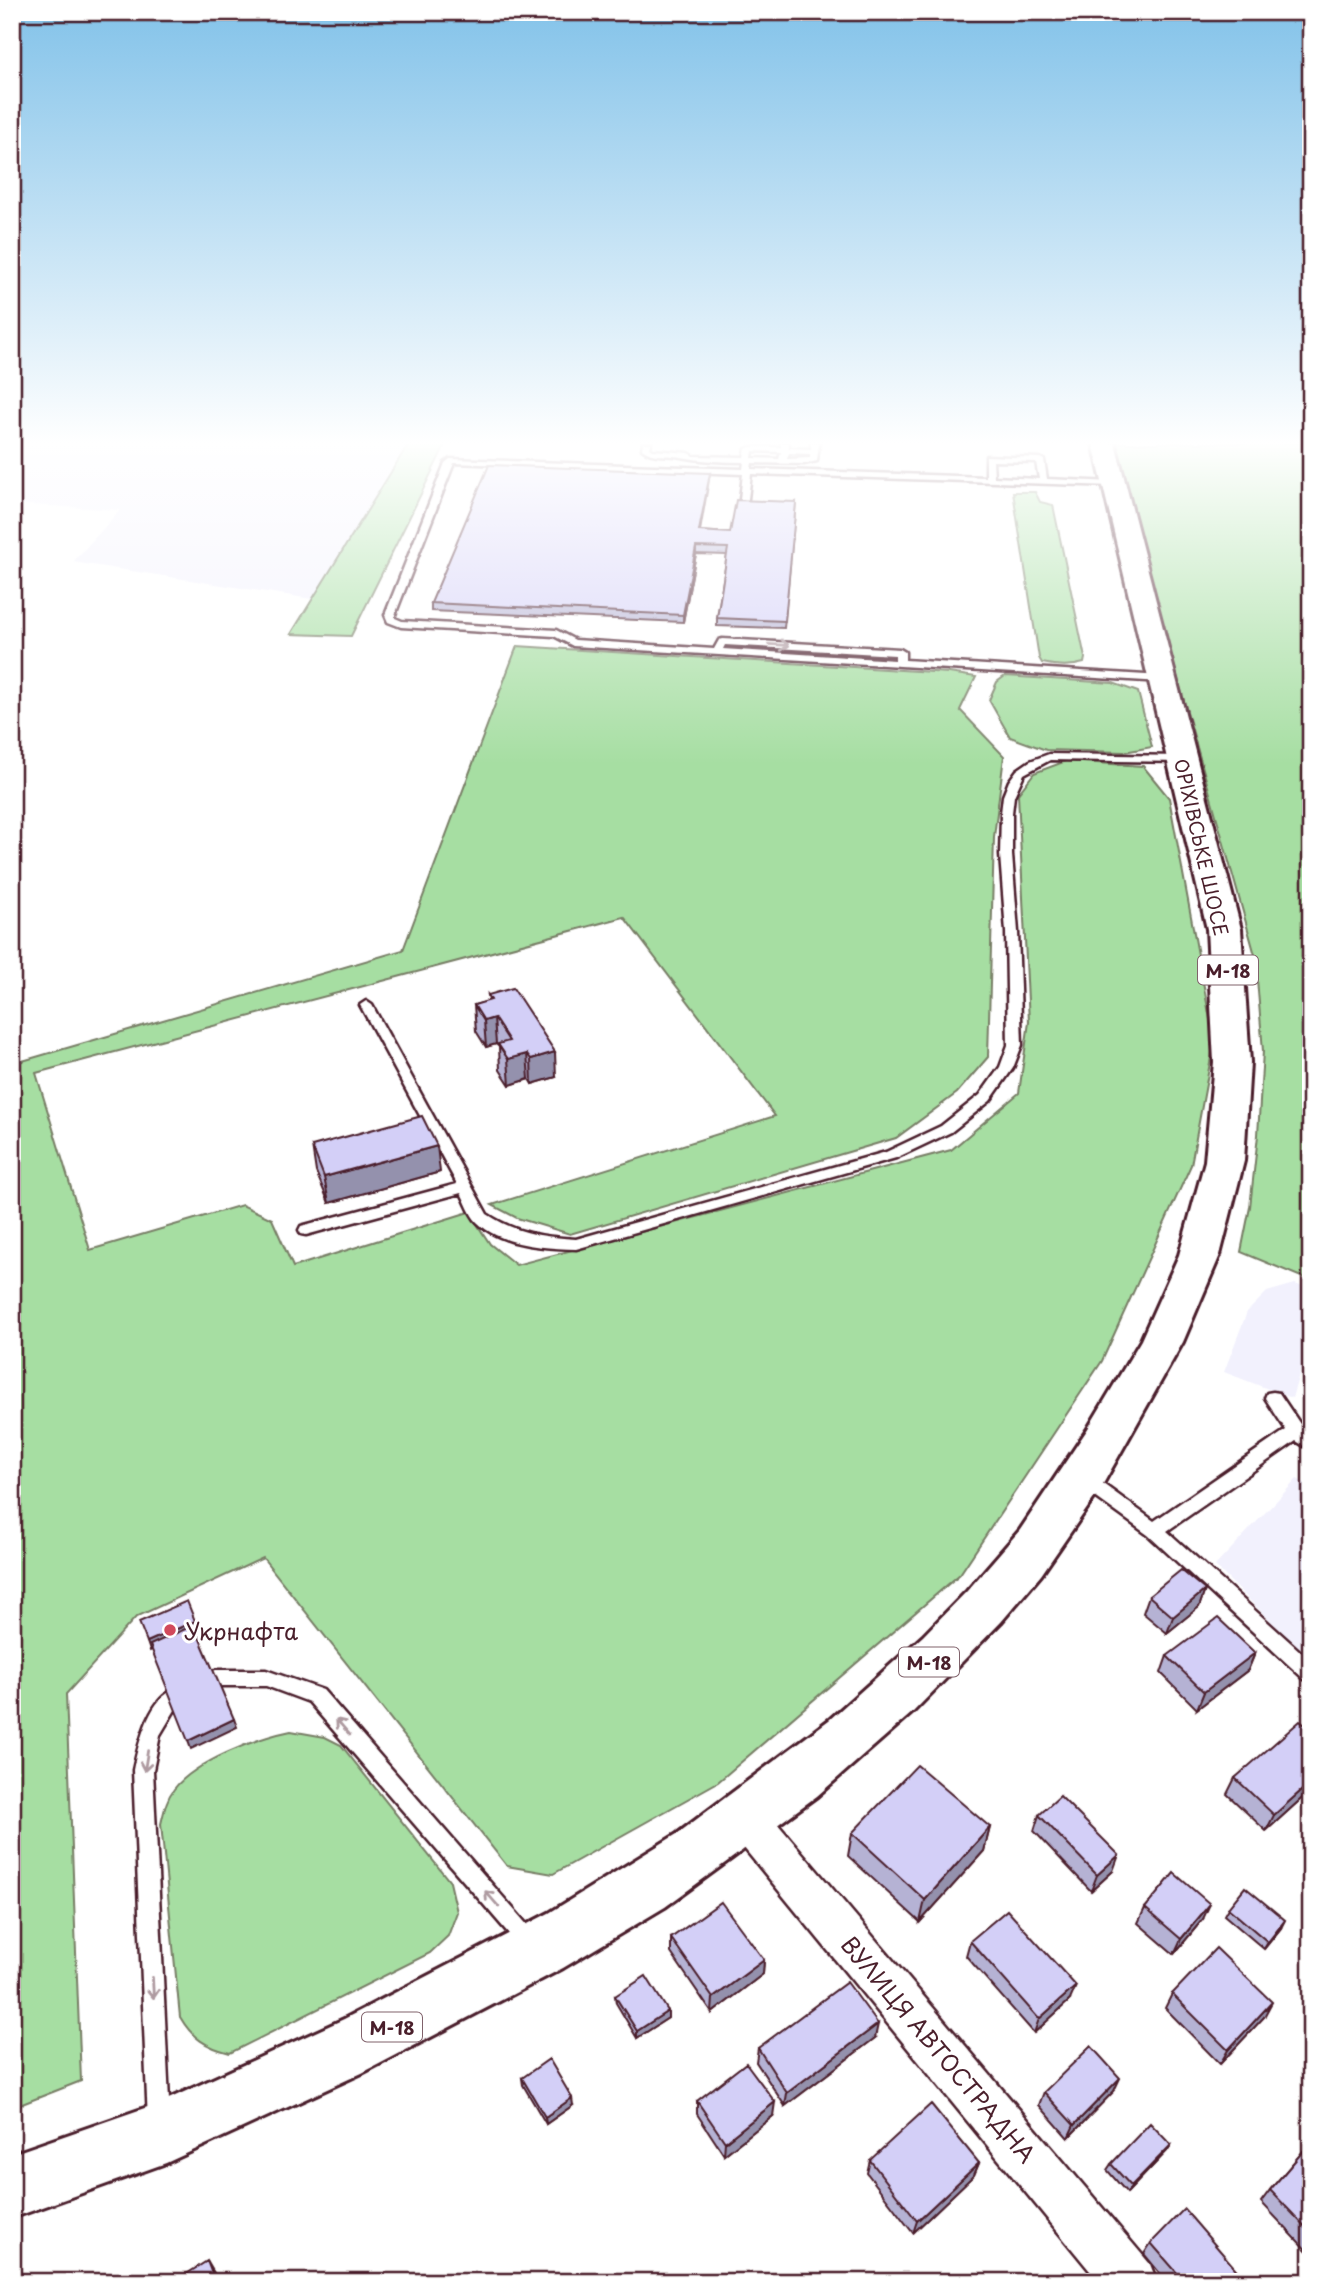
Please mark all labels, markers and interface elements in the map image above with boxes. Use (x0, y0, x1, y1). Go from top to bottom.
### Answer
one-way arrow (767, 639, 790, 652)
street label: ОРІХІВСЬКЕ ШОСЕ (1168, 756, 1236, 938)
road number: М-18 (1198, 956, 1258, 985)
place label: Укрнафта (184, 1613, 298, 1648)
marker: Укрнафта (162, 1622, 178, 1638)
road number: М-18 (899, 1647, 959, 1676)
one-way arrow (335, 1719, 351, 1737)
one-way arrow (139, 1749, 152, 1772)
one-way arrow (484, 1890, 500, 1908)
street label: ВУЛИЦЯ АВТОСТРАДНА (833, 1928, 1045, 2170)
one-way arrow (147, 1977, 160, 1999)
road number: М-18 (362, 2012, 422, 2041)

